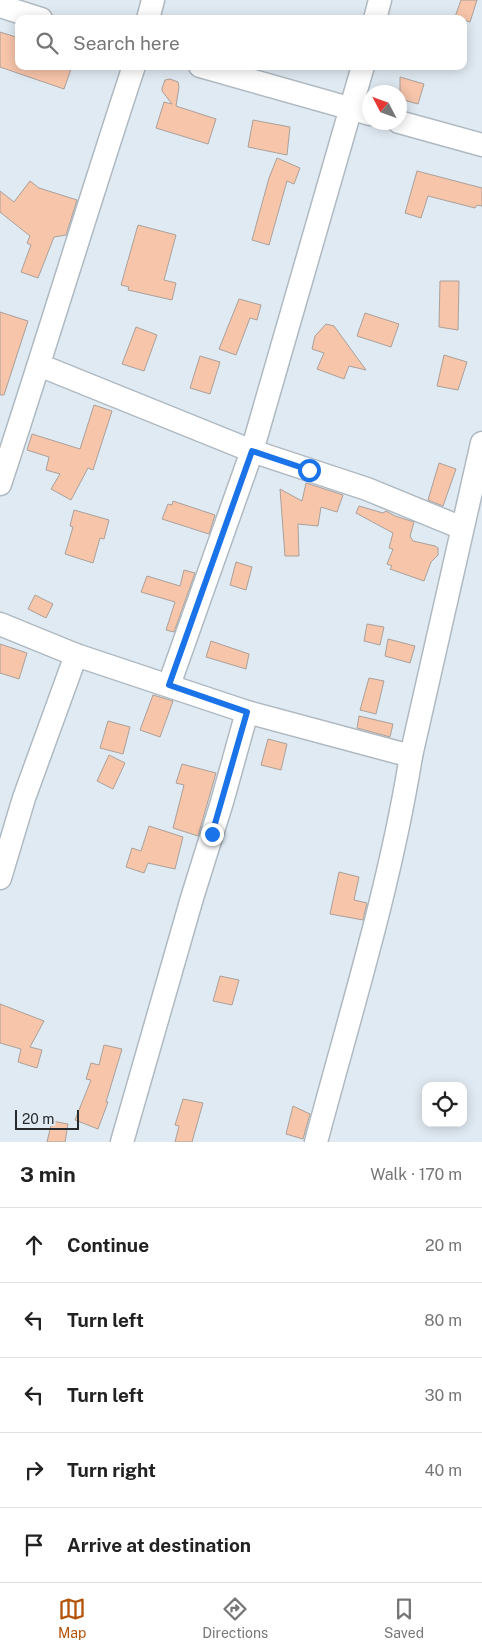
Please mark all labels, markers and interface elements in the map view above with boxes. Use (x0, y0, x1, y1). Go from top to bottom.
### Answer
search box (15, 15, 467, 70)
icon: search (33, 29, 61, 57)
text: Search here (73, 32, 180, 54)
north arrow (362, 85, 407, 130)
route start (298, 459, 321, 482)
route end (201, 823, 224, 846)
map controls (422, 1082, 467, 1127)
button: locate (422, 1082, 467, 1127)
scale bar (15, 1107, 79, 1130)
text: 20 m (22, 1111, 54, 1127)
text: 3 min (20, 1162, 76, 1187)
text: Walk · 170 m (370, 1165, 462, 1184)
icon: ahead (20, 1231, 48, 1259)
text: Continue (67, 1234, 149, 1256)
text: 20 m (425, 1236, 462, 1255)
icon: left (20, 1306, 48, 1334)
text: Turn left (67, 1309, 144, 1331)
text: 80 m (424, 1311, 462, 1330)
icon: left (20, 1381, 48, 1409)
text: Turn left (67, 1384, 144, 1406)
text: 30 m (425, 1386, 462, 1405)
icon: right (20, 1456, 48, 1484)
text: Turn right (67, 1459, 156, 1481)
text: 40 m (424, 1461, 462, 1480)
icon: arrive (20, 1531, 48, 1559)
text: Arrive at destination (67, 1534, 251, 1556)
tab: Map (58, 1595, 86, 1641)
tab: Directions (202, 1595, 268, 1641)
tab: Saved (384, 1595, 424, 1641)

